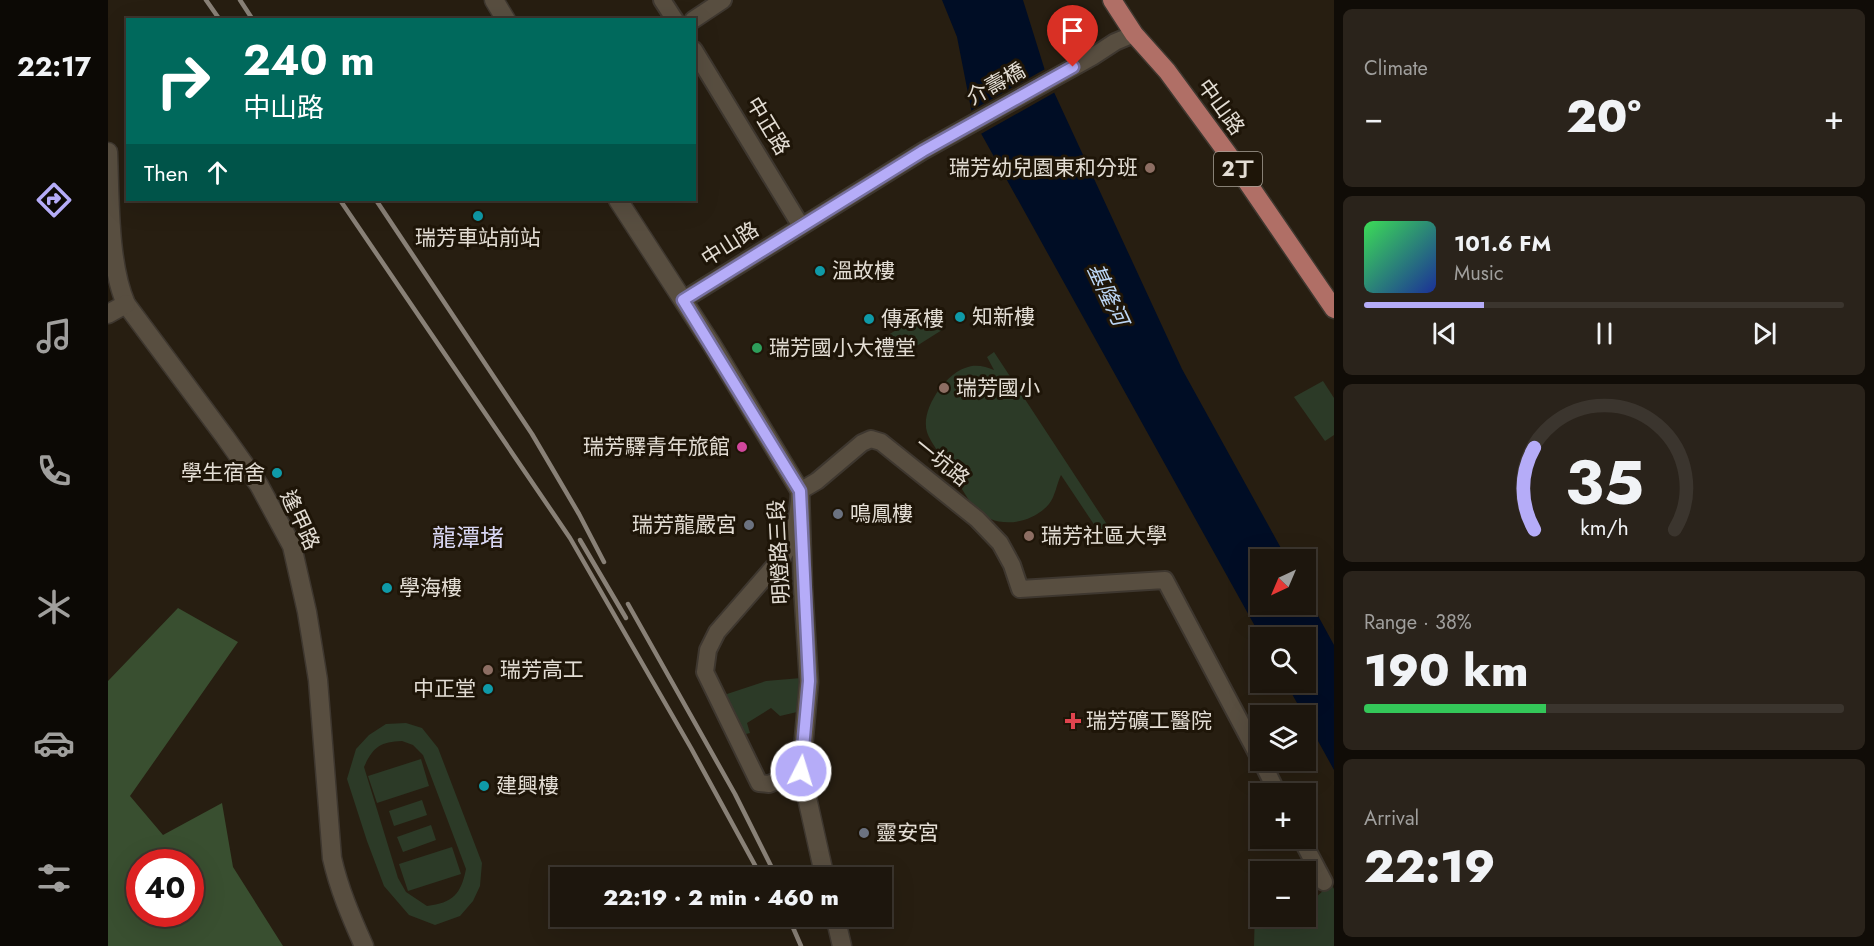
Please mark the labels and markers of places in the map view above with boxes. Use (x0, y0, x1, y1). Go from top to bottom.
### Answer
pin (1047, 5, 1098, 67)
place label: 瑞芳幼兒園東和分班 (949, 153, 1138, 183)
marker: 瑞芳幼兒園東和分班 (1143, 161, 1157, 175)
marker: 瑞芳車站前站 (471, 209, 485, 223)
place label: 瑞芳車站前站 (415, 223, 541, 253)
place label: 溫故樓 (832, 256, 895, 286)
marker: 溫故樓 (813, 264, 827, 278)
place label: 知新樓 (972, 302, 1035, 332)
place label: 傳承樓 (881, 304, 944, 334)
marker: 知新樓 (953, 310, 967, 324)
marker: 傳承樓 (862, 312, 876, 326)
place label: 瑞芳國小大禮堂 (769, 333, 916, 363)
marker: 瑞芳國小大禮堂 (750, 341, 764, 355)
place label: 瑞芳國小 (956, 373, 1040, 403)
marker: 瑞芳國小 (937, 381, 951, 395)
place label: 瑞芳驛青年旅館 (583, 432, 730, 462)
marker: 瑞芳驛青年旅館 (735, 440, 749, 454)
place label: 學生宿舍 (181, 458, 265, 488)
marker: 學生宿舍 (270, 466, 284, 480)
place label: 鳴鳳樓 (850, 499, 913, 529)
marker: 鳴鳳樓 (831, 507, 845, 521)
place label: 瑞芳龍嚴宮 (632, 510, 737, 540)
marker: 瑞芳龍嚴宮 (742, 518, 756, 532)
place label: 瑞芳社區大學 (1041, 521, 1167, 551)
marker: 瑞芳社區大學 (1022, 529, 1036, 543)
place label: 學海樓 (399, 573, 462, 603)
marker: 學海樓 (380, 581, 394, 595)
place label: 瑞芳高工 (500, 655, 584, 685)
marker: 瑞芳高工 (481, 663, 495, 677)
place label: 中正堂 (413, 674, 476, 704)
marker: 中正堂 (481, 682, 495, 696)
place label: 瑞芳礦工醫院 (1086, 706, 1212, 736)
marker: 瑞芳礦工醫院 (1064, 712, 1082, 730)
place label: 建興樓 (496, 771, 559, 801)
marker: 建興樓 (477, 779, 491, 793)
place label: 靈安宮 (876, 818, 939, 848)
marker: 靈安宮 (857, 826, 871, 840)

